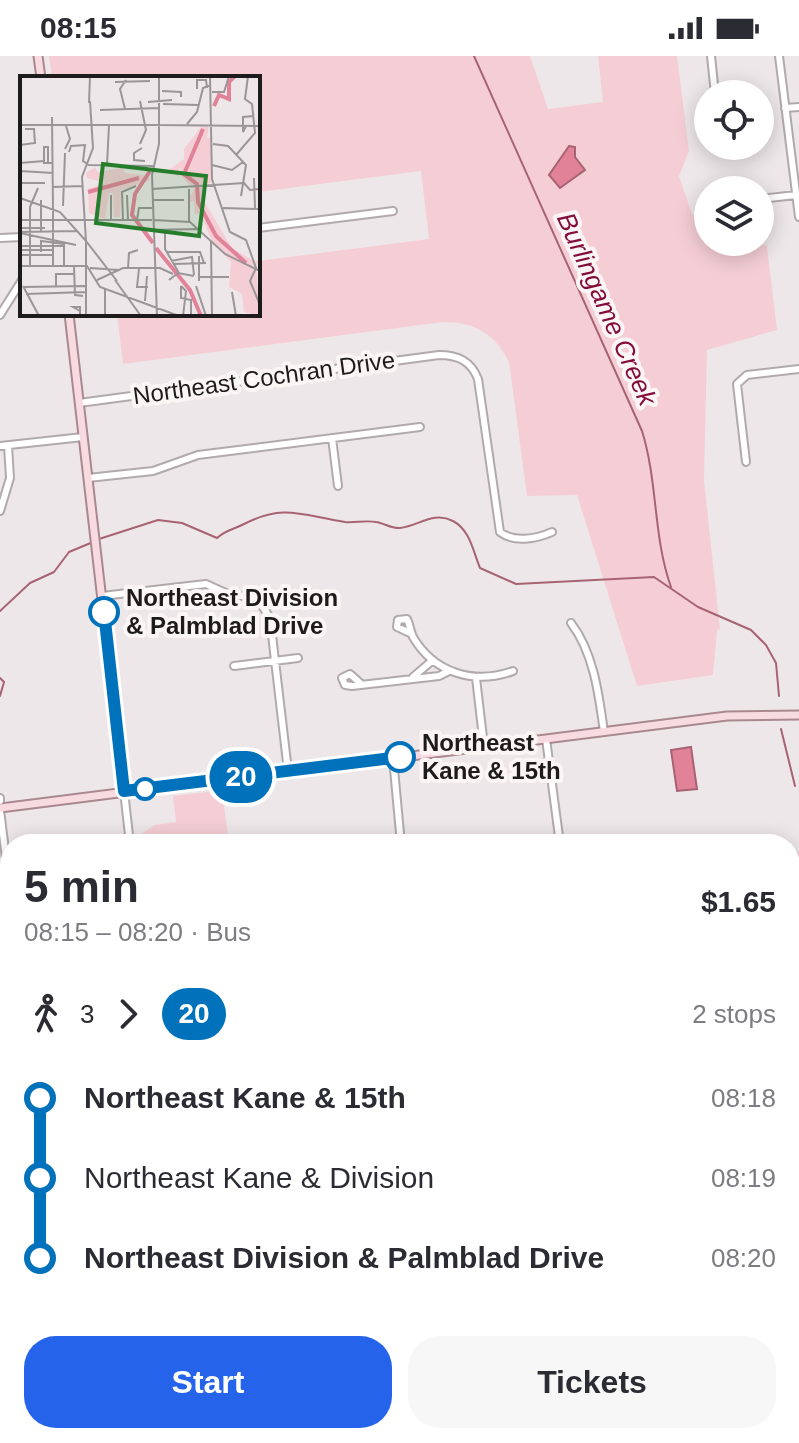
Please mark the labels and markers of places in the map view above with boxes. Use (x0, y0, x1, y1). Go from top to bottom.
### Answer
place label: Northeast Division & Palmblad Drive (126, 584, 338, 639)
marker: Northeast Division & Palmblad Drive (89, 597, 119, 627)
place label: Northeast Kane & 15th (422, 729, 561, 784)
marker: Northeast Kane & 15th (385, 742, 415, 772)
unlabelled marker (134, 778, 156, 800)

